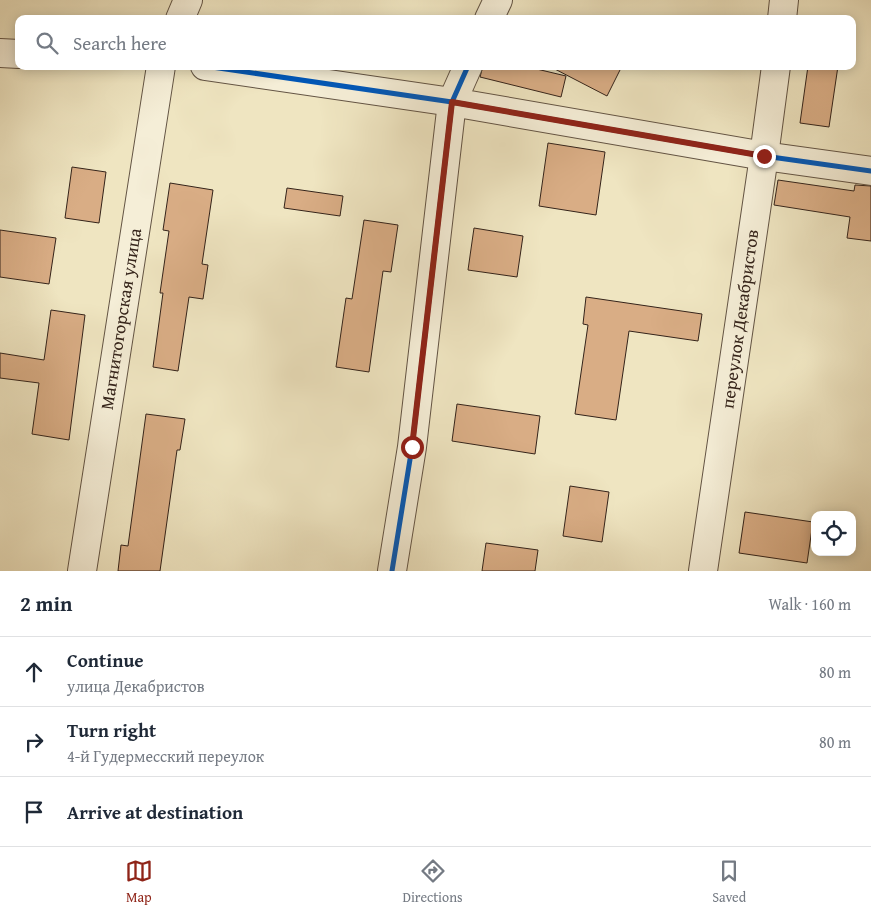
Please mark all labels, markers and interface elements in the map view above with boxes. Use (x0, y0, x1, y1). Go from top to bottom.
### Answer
search box (15, 15, 856, 70)
icon: search (33, 29, 61, 57)
text: Search here (73, 29, 167, 57)
route end (753, 145, 776, 168)
street label: Магнитогорская улица (93, 226, 148, 412)
street label: переулок Декабристов (714, 227, 765, 410)
route start (401, 436, 424, 459)
map controls (811, 511, 856, 556)
button: locate (811, 511, 856, 556)
text: 2 min (20, 588, 72, 619)
text: Walk · 160 m (768, 592, 851, 616)
text: Continue (67, 646, 144, 674)
icon: ahead (20, 658, 48, 686)
text: 80 m (819, 660, 851, 684)
text: улица Декабристов (67, 674, 205, 698)
text: Turn right (67, 716, 156, 744)
icon: right (20, 728, 48, 756)
text: 80 m (819, 730, 851, 754)
text: 4-й Гудермесский переулок (67, 744, 264, 768)
icon: arrive (20, 798, 48, 826)
text: Arrive at destination (67, 798, 243, 826)
tab: Map (125, 857, 153, 907)
tab: Directions (402, 857, 463, 907)
tab: Saved (712, 857, 746, 907)

